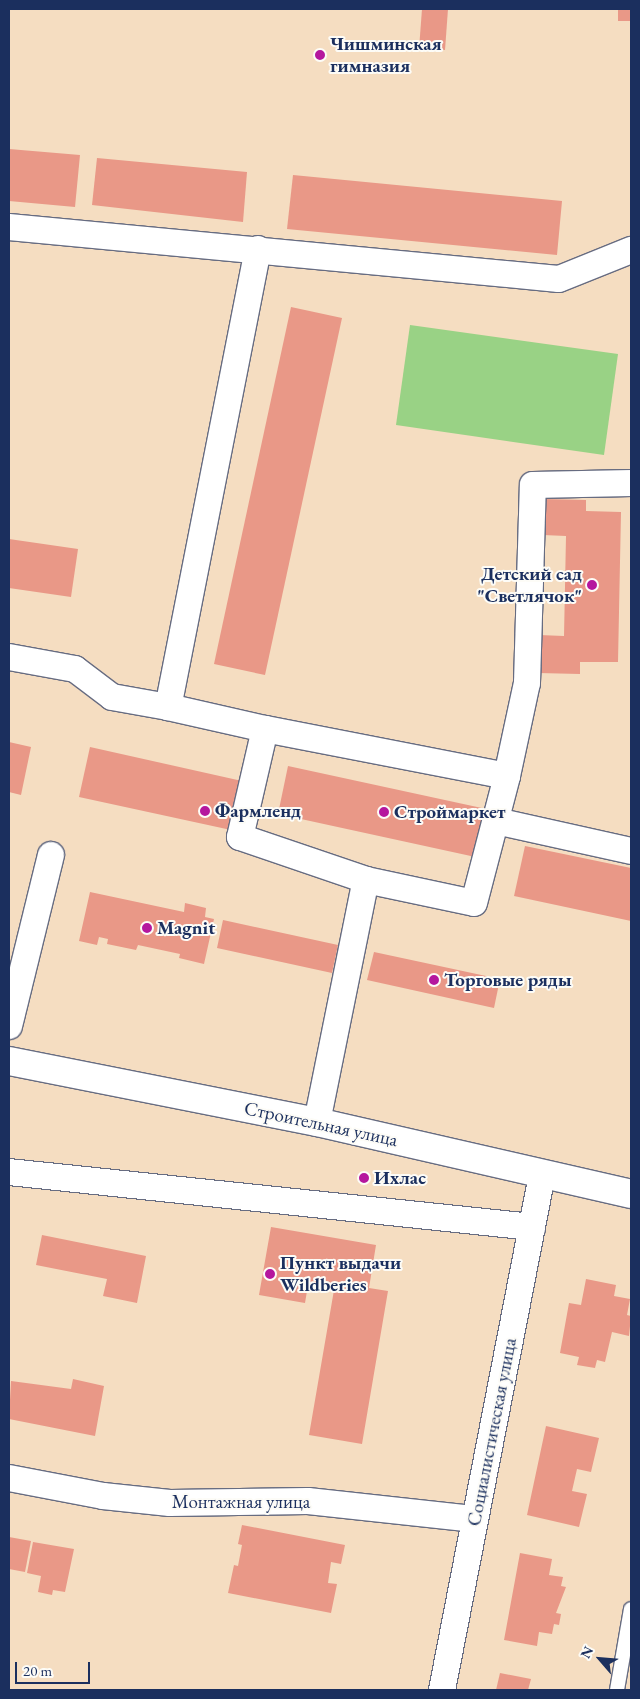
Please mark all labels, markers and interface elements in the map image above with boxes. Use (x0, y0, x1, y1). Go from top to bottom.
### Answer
place label: Чишминская гимназия (330, 33, 442, 77)
marker: Чишминская гимназия (314, 49, 326, 61)
place label: Детский сад "Светлячок" (477, 563, 582, 607)
marker: Детский сад "Светлячок" (586, 579, 598, 591)
place label: Фармленд (215, 800, 301, 822)
place label: Строймаркет (394, 801, 505, 823)
marker: Фармленд (199, 805, 211, 817)
marker: Строймаркет (378, 806, 390, 818)
place label: Magnit (157, 917, 215, 939)
marker: Magnit (141, 922, 153, 934)
place label: Торговые ряды (444, 969, 572, 991)
marker: Торговые ряды (428, 974, 440, 986)
street label: Строительная улица (242, 1097, 400, 1151)
place label: Ихлас (374, 1167, 426, 1189)
marker: Ихлас (358, 1172, 370, 1184)
place label: Пункт выдачи Wildberies (280, 1252, 401, 1296)
marker: Пункт выдачи Wildberies (264, 1268, 276, 1280)
street label: Социалистическая улица (463, 1336, 521, 1528)
street label: Монтажная улица (172, 1491, 310, 1513)
north arrow (575, 1634, 625, 1684)
text: N (576, 1643, 597, 1661)
scale bar (18, 1652, 92, 1684)
text: 20 m (23, 1661, 52, 1680)

